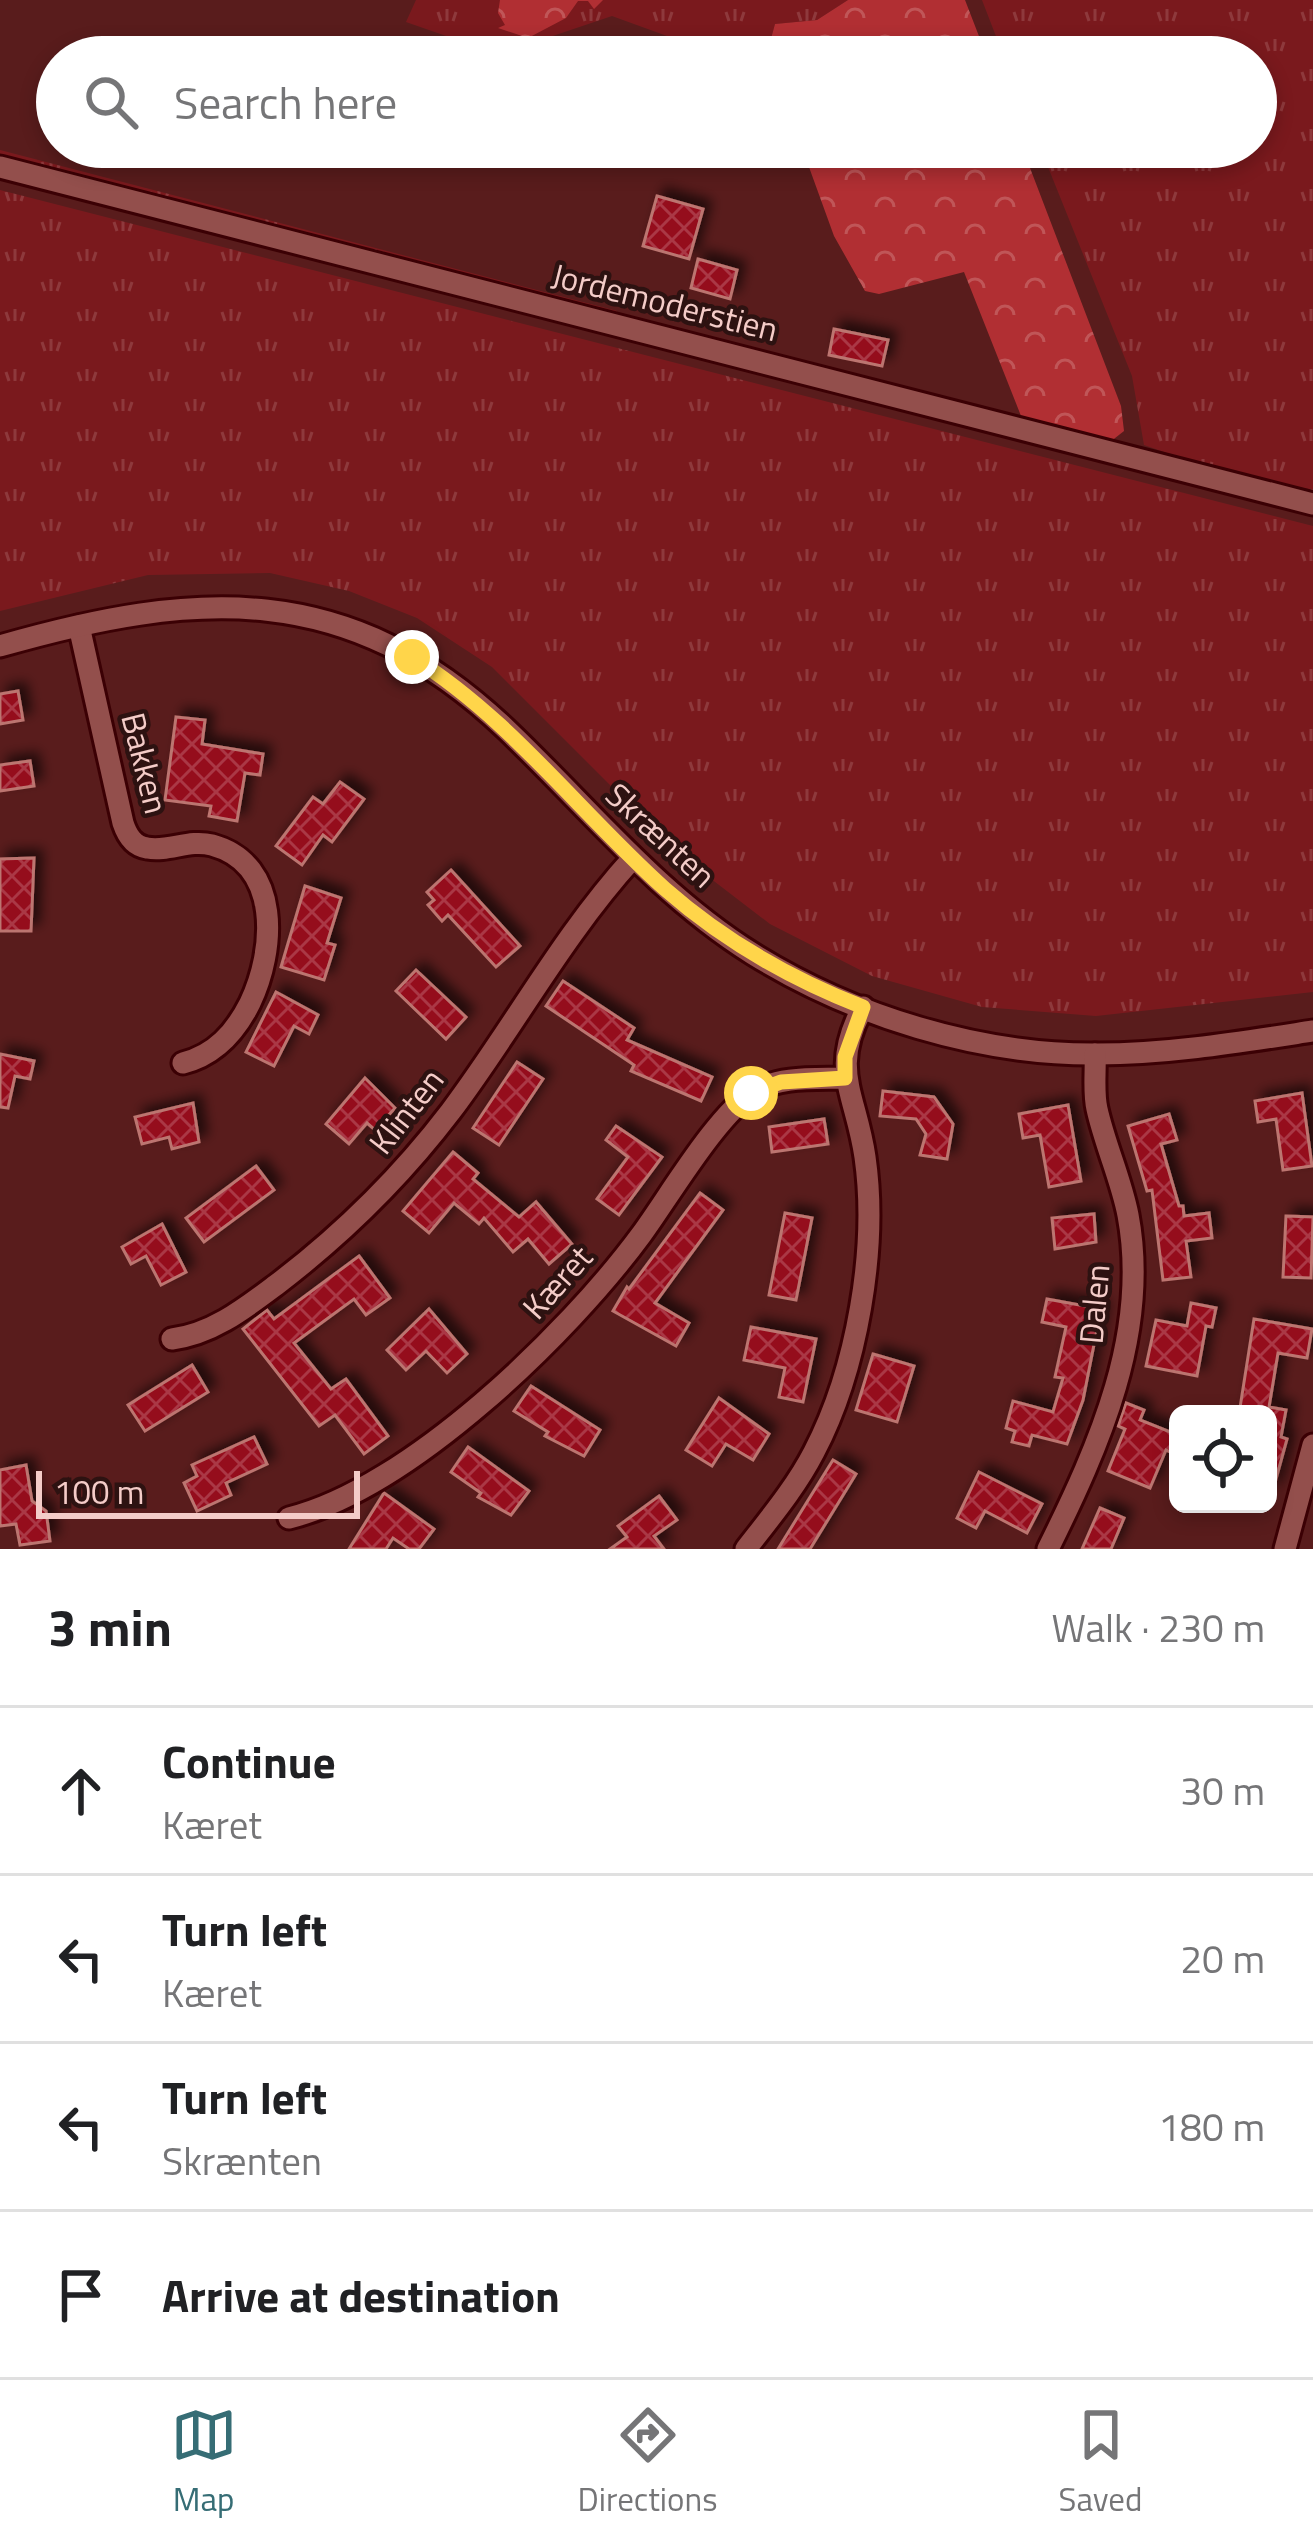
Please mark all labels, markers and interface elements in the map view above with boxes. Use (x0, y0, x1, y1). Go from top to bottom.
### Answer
search box (36, 36, 1277, 168)
text: Search here (174, 68, 397, 136)
icon: search (78, 69, 144, 135)
street label: Jordemoderstien (547, 250, 783, 354)
route end (385, 630, 439, 684)
street label: Bakken (108, 707, 182, 819)
street label: Skrænten (594, 771, 728, 899)
street label: Klinten (356, 1057, 456, 1165)
route start (724, 1066, 778, 1120)
street label: Kæret (510, 1234, 604, 1330)
street label: Dalen (1066, 1262, 1122, 1346)
map controls (1169, 1405, 1277, 1513)
button: locate (1169, 1405, 1277, 1513)
scale bar (36, 1465, 360, 1518)
text: 100 m (54, 1467, 144, 1517)
text: 3 min (48, 1588, 172, 1666)
text: Walk · 230 m (1051, 1598, 1265, 1657)
text: Continue (162, 1727, 336, 1795)
icon: ahead (48, 1758, 114, 1824)
text: 30 m (1180, 1761, 1265, 1820)
text: Kæret (162, 1795, 262, 1854)
text: Turn left (162, 1895, 327, 1963)
icon: left (48, 1926, 114, 1992)
text: 20 m (1180, 1929, 1265, 1988)
text: Kæret (162, 1963, 262, 2022)
text: Turn left (162, 2063, 327, 2131)
icon: left (48, 2094, 114, 2160)
text: 180 m (1158, 2097, 1265, 2156)
text: Skrænten (162, 2131, 322, 2190)
text: Arrive at destination (162, 2261, 560, 2329)
icon: arrive (48, 2262, 114, 2328)
tab: Map (171, 2402, 237, 2524)
tab: Directions (578, 2402, 718, 2524)
tab: Saved (1059, 2402, 1142, 2524)

